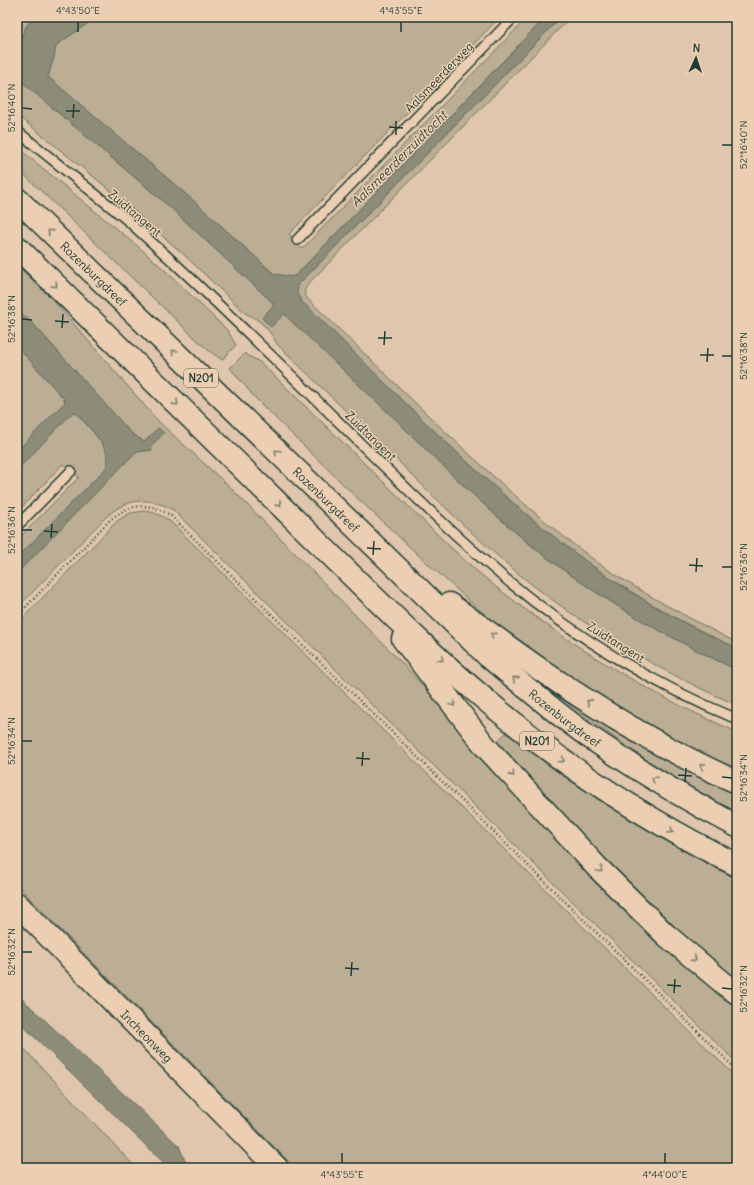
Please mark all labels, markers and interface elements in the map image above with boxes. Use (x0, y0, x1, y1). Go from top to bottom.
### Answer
text: 4°43'50"E (56, 4, 100, 17)
text: 4°43'55"E (379, 4, 423, 17)
north arrow (676, 38, 716, 78)
street label: Aalsmeerderweg (402, 39, 476, 115)
text: N (692, 41, 701, 55)
text: 52°16'40"N (5, 84, 18, 132)
water label: Aalsmeerderzuidtocht (347, 106, 452, 211)
text: 52°16'40"N (737, 121, 750, 169)
street label: Zuidtangent (105, 186, 165, 240)
one-way arrow (47, 229, 55, 237)
street label: Rozenburgdreef (57, 238, 131, 310)
one-way arrow (50, 280, 58, 287)
text: 52°16'38"N (5, 295, 18, 343)
text: 52°16'38"N (737, 332, 750, 380)
one-way arrow (171, 349, 179, 357)
road number: N201 (184, 369, 218, 387)
one-way arrow (171, 398, 179, 406)
street label: Zuidtangent (342, 408, 400, 464)
one-way arrow (274, 449, 282, 457)
street label: Rozenburgdreef (290, 464, 363, 535)
one-way arrow (274, 499, 282, 507)
text: 52°16'36"N (5, 506, 18, 554)
text: 52°16'36"N (737, 543, 750, 591)
street label: Zuidtangent (584, 618, 648, 666)
one-way arrow (490, 633, 497, 640)
one-way arrow (436, 654, 443, 661)
one-way arrow (513, 676, 520, 683)
street label: Rozenburgdreef (526, 686, 605, 751)
one-way arrow (449, 700, 456, 707)
one-way arrow (586, 700, 593, 707)
text: 52°16'34"N (5, 717, 18, 765)
road number: N201 (520, 732, 554, 750)
text: 52°16'34"N (737, 754, 750, 802)
one-way arrow (558, 755, 565, 762)
one-way arrow (698, 763, 706, 771)
one-way arrow (507, 770, 514, 777)
one-way arrow (651, 777, 658, 784)
one-way arrow (667, 826, 674, 833)
one-way arrow (595, 865, 603, 873)
text: 52°16'32"N (5, 928, 18, 976)
one-way arrow (690, 955, 697, 962)
text: 52°16'32"N (737, 965, 750, 1013)
street label: Incheonweg (118, 1006, 176, 1065)
text: 4°43'55"E (320, 1168, 364, 1181)
text: 4°44'00"E (643, 1168, 688, 1181)

